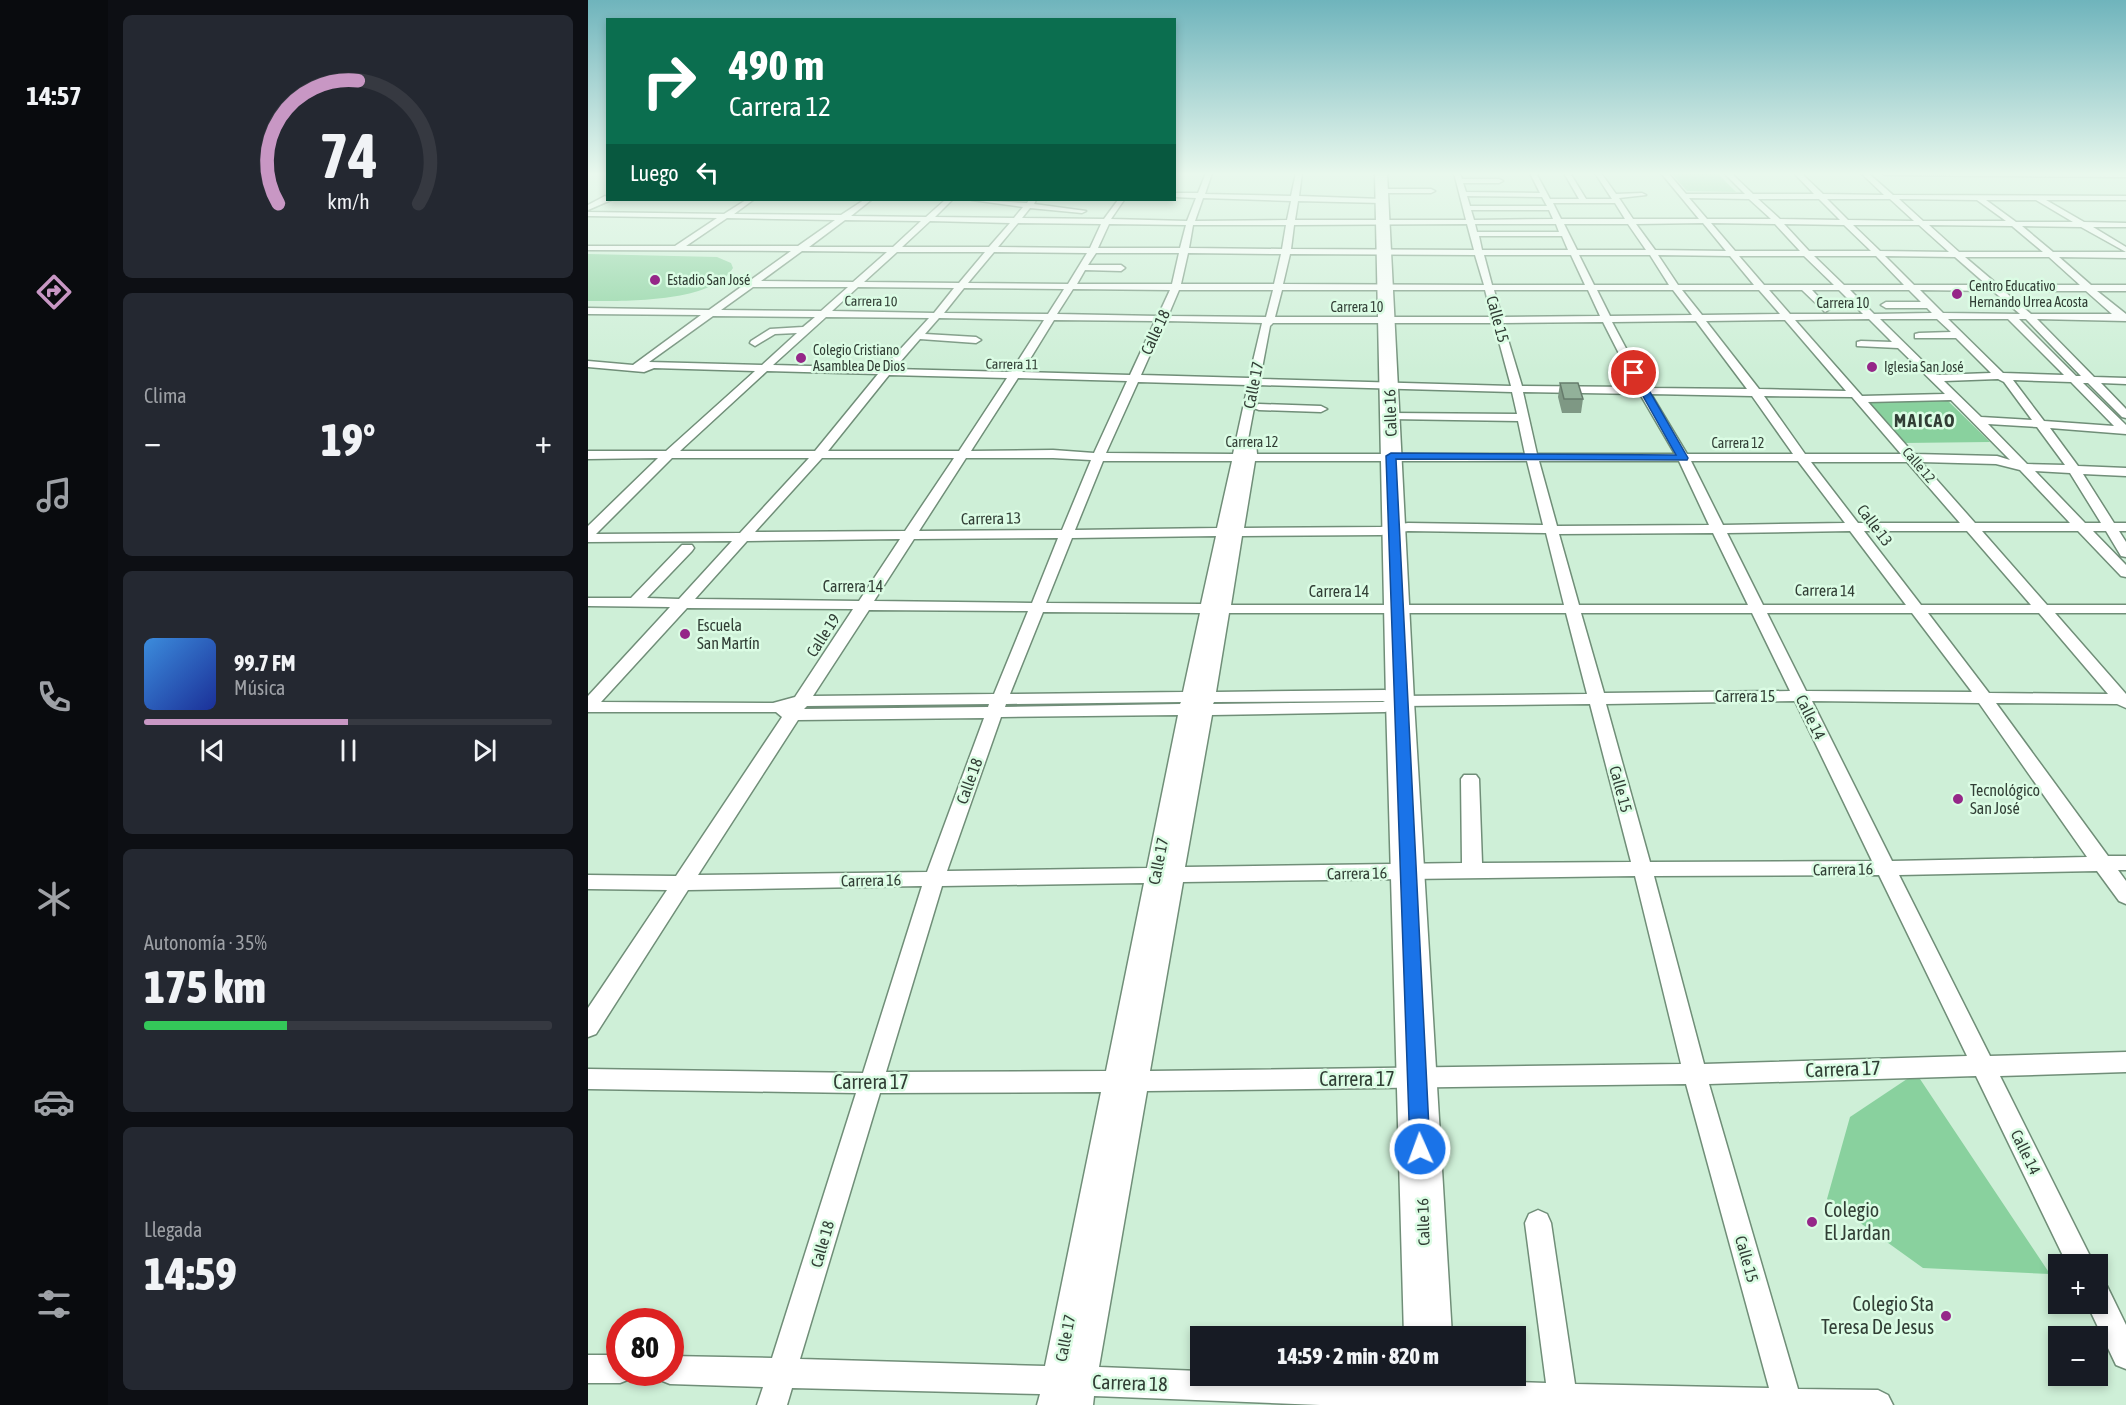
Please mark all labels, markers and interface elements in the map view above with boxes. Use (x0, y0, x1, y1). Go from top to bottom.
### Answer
text: 490 m (729, 41, 824, 89)
icon: right (630, 42, 708, 120)
text: 14:57 (26, 80, 82, 111)
text: Carrera 12 (729, 91, 831, 122)
text: 74 (319, 120, 377, 191)
icon: left (691, 156, 724, 189)
text: Luego (630, 160, 679, 186)
text: km/h (327, 189, 369, 214)
icon: directions (33, 271, 75, 313)
place label: Estadio San José (667, 272, 750, 288)
marker: Estadio San José (648, 273, 662, 287)
place label: Centro Educativo Hernando Urrea Acosta (1969, 278, 2088, 310)
marker: Centro Educativo Hernando Urrea Acosta (1950, 287, 1964, 301)
street label: Carrera 10 (844, 293, 898, 309)
street label: Calle 15 (1483, 294, 1513, 344)
street label: Carrera 10 (1817, 295, 1870, 311)
street label: Carrera 10 (1331, 299, 1384, 315)
street label: Calle 18 (1137, 307, 1173, 357)
place label: Colegio Cristiano Asamblea De Dios (813, 342, 905, 374)
pin (1608, 347, 1659, 398)
marker: Colegio Cristiano Asamblea De Dios (794, 351, 808, 365)
street label: Carrera 11 (985, 356, 1039, 372)
icon: arrive (1617, 356, 1650, 389)
place label: Iglesia San José (1884, 359, 1964, 375)
street label: Calle 17 (1240, 360, 1266, 410)
marker: Iglesia San José (1865, 360, 1879, 374)
text: Clima (144, 384, 187, 407)
street label: Calle 16 (1380, 389, 1400, 437)
district label: MAICAO (1894, 410, 1956, 431)
text: 19° (321, 414, 375, 466)
text: − (144, 422, 161, 460)
text: + (535, 422, 552, 460)
street label: Carrera 12 (1226, 434, 1278, 450)
street label: Carrera 12 (1712, 435, 1764, 451)
street label: Calle 12 (1899, 444, 1939, 486)
icon: music (33, 474, 75, 516)
street label: Calle 13 (1854, 501, 1896, 549)
street label: Carrera 13 (961, 508, 1021, 528)
street label: Carrera 14 (823, 577, 883, 595)
street label: Carrera 14 (1795, 580, 1855, 600)
street label: Carrera 14 (1309, 582, 1369, 600)
street label: Calle 19 (803, 610, 843, 660)
place label: Escuela San Martín (697, 616, 760, 652)
marker: Escuela San Martín (678, 627, 692, 641)
text: 99.7 FM (234, 650, 296, 676)
icon: phone (33, 676, 75, 718)
text: Música (234, 676, 285, 699)
street label: Carrera 15 (1715, 687, 1775, 705)
street label: Calle 14 (1793, 692, 1829, 742)
icon: previous (196, 734, 229, 767)
icon: pause (332, 734, 365, 767)
icon: next (468, 734, 501, 767)
street label: Calle 18 (952, 756, 986, 806)
street label: Calle 15 (1606, 764, 1636, 814)
place label: Tecnológico San José (1970, 781, 2040, 817)
marker: Tecnológico San José (1951, 792, 1965, 806)
street label: Calle 17 (1145, 836, 1171, 886)
street label: Carrera 16 (1813, 859, 1873, 879)
street label: Carrera 16 (1327, 863, 1387, 883)
street label: Carrera 16 (841, 870, 901, 890)
icon: climate (33, 878, 75, 920)
text: Autonomía · 35% (144, 931, 267, 954)
text: 175 km (144, 961, 266, 1013)
street label: Carrera 17 (1805, 1056, 1881, 1081)
street label: Carrera 17 (1319, 1067, 1395, 1090)
street label: Carrera 17 (833, 1070, 909, 1093)
icon: car (33, 1081, 75, 1123)
position arrow (1388, 1117, 1452, 1181)
street label: Calle 14 (2008, 1127, 2044, 1177)
street label: Calle 16 (1413, 1198, 1433, 1246)
place label: Colegio El Jardan (1824, 1198, 1891, 1244)
marker: Colegio El Jardan (1805, 1215, 1819, 1229)
text: Llegada (144, 1218, 202, 1241)
street label: Calle 18 (807, 1219, 837, 1269)
street label: Calle 15 (1732, 1234, 1762, 1284)
text: 14:59 (144, 1248, 237, 1300)
map controls (2048, 1254, 2108, 1386)
button: + (2048, 1254, 2108, 1314)
icon: filters (33, 1283, 75, 1325)
place label: Colegio Sta Teresa De Jesus (1821, 1292, 1934, 1338)
speed limit sign: 80 (606, 1308, 684, 1386)
marker: Colegio Sta Teresa De Jesus (1939, 1309, 1953, 1323)
street label: Calle 17 (1052, 1313, 1078, 1363)
button: − (2048, 1326, 2108, 1386)
text: 14:59 · 2 min · 820 m (1277, 1343, 1439, 1369)
street label: Carrera 18 (1092, 1370, 1168, 1395)

